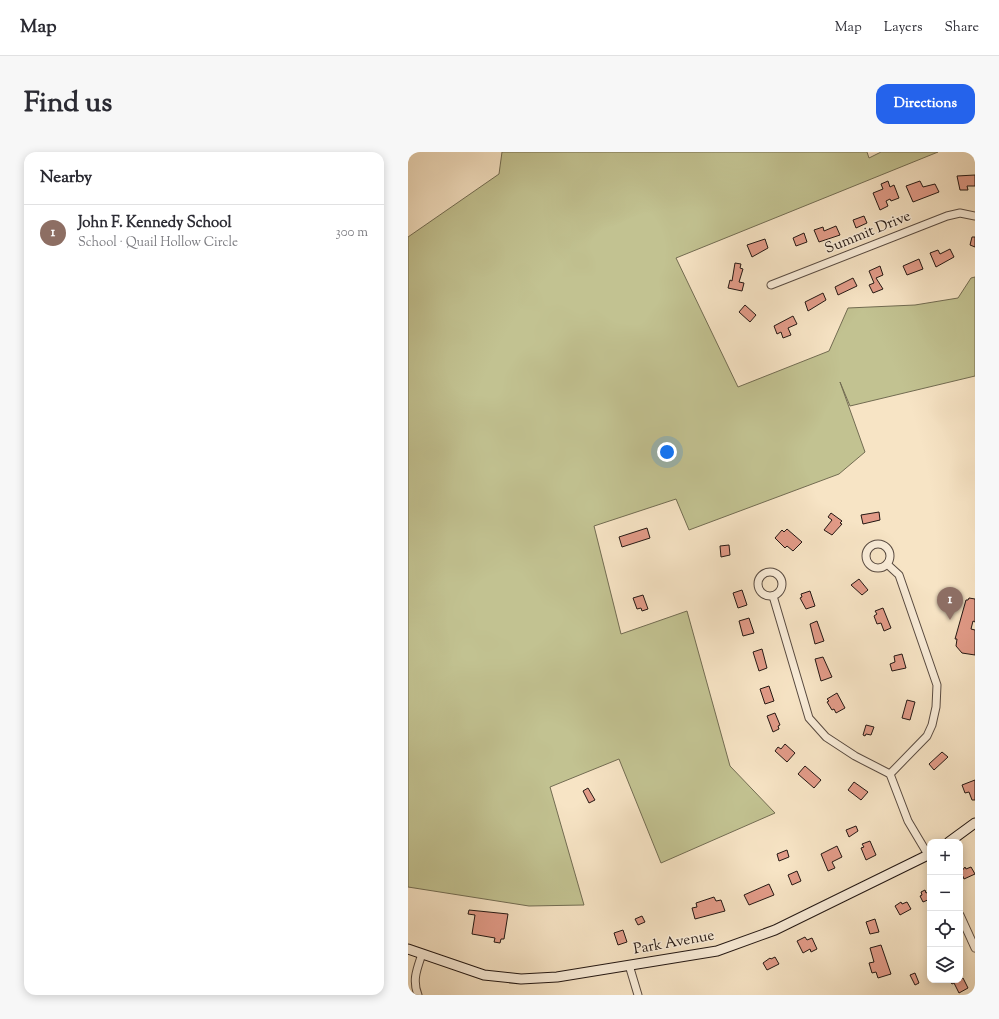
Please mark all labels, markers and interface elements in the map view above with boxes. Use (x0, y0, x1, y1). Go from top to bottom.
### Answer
text: Map (20, 14, 57, 41)
text: Map (835, 18, 862, 38)
text: Layers (884, 18, 922, 38)
text: Share (944, 18, 979, 38)
text: Find us (24, 84, 112, 124)
button: Directions (876, 84, 975, 124)
text: Nearby (40, 166, 92, 190)
street label: Summit Drive (822, 206, 914, 260)
text: John F. Kennedy School (78, 213, 232, 234)
text: 1 (51, 224, 55, 242)
text: 300 m (336, 224, 368, 242)
text: School · Quail Hollow Circle (78, 234, 238, 252)
your location (657, 442, 677, 462)
pin: 1 (937, 587, 963, 620)
map controls (927, 839, 963, 983)
button: + (927, 839, 963, 875)
button: − (927, 875, 963, 911)
button: locate (927, 911, 963, 947)
street label: Park Avenue (632, 926, 716, 960)
button: layers (927, 947, 963, 983)

